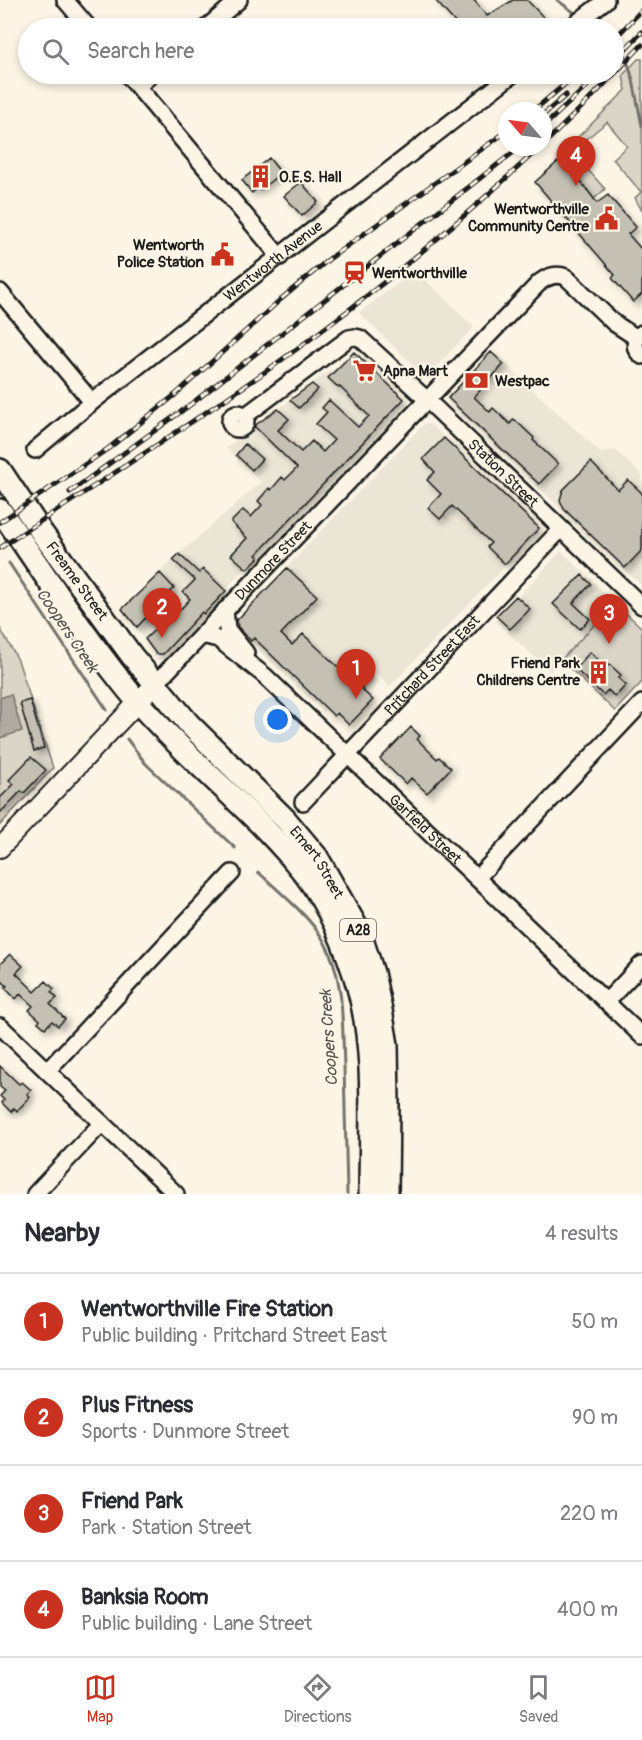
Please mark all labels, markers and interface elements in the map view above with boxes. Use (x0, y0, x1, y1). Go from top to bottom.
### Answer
search box (18, 18, 624, 84)
icon: search (39, 35, 72, 68)
text: Search here (87, 37, 194, 65)
north arrow (498, 102, 552, 156)
pin: 4 (556, 136, 596, 186)
building icon: O.E.S. Hall (248, 164, 274, 190)
place label: O.E.S. Hall (279, 168, 342, 187)
place label: Wentworthville Community Centre (468, 200, 590, 236)
public building icon: Wentworthville Community Centre (594, 205, 620, 231)
street label: Wentworth Avenue (220, 216, 327, 306)
place label: Wentworth Police Station (117, 236, 204, 272)
public building icon: Wentworth Police Station (209, 241, 235, 267)
station icon: Wentworthville (341, 260, 367, 286)
place label: Wentworthville (372, 264, 467, 283)
supermarket icon: Apna Mart (352, 358, 378, 384)
place label: Apna Mart (383, 362, 449, 381)
bank icon: Westpac (464, 368, 490, 394)
place label: Westpac (495, 372, 550, 391)
street label: Station Street (464, 435, 543, 512)
street label: Dunmore Street (231, 516, 317, 605)
street label: Freame Street (41, 538, 112, 625)
water label: Coopers Creek (32, 585, 103, 677)
pin: 2 (142, 588, 182, 638)
pin: 3 (590, 594, 628, 644)
street label: Pritchard Street East (381, 611, 485, 720)
pin: 1 (336, 650, 376, 699)
place label: Friend Park Childrens Centre (476, 654, 581, 690)
building icon: Friend Park Childrens Centre (585, 659, 611, 685)
your location (263, 705, 292, 734)
street label: Garfield Street (385, 790, 466, 869)
street label: Emert Street (285, 822, 348, 903)
road number: A28 (340, 919, 376, 941)
water label: Coopers Creek (316, 988, 342, 1087)
text: Nearby (24, 1217, 100, 1249)
text: 4 results (545, 1221, 618, 1246)
text: Wentworthville Fire Station (81, 1295, 333, 1323)
text: 1 (40, 1309, 47, 1334)
text: 50 m (571, 1309, 618, 1334)
text: Public building · Pritchard Street East (81, 1323, 387, 1348)
text: Plus Fitness (81, 1391, 193, 1419)
text: 2 (38, 1405, 49, 1430)
text: 90 m (572, 1405, 618, 1430)
text: Sports · Dunmore Street (81, 1419, 289, 1444)
text: Friend Park (81, 1487, 183, 1515)
text: 3 (38, 1501, 49, 1526)
text: 220 m (560, 1501, 618, 1526)
text: Park · Station Street (81, 1515, 252, 1540)
text: Banksia Room (81, 1583, 209, 1611)
text: 4 (38, 1597, 49, 1622)
text: 400 m (557, 1597, 618, 1622)
text: Public building · Lane Street (81, 1611, 312, 1636)
tab: Map (84, 1671, 117, 1727)
tab: Directions (284, 1671, 352, 1727)
tab: Saved (519, 1671, 558, 1727)

